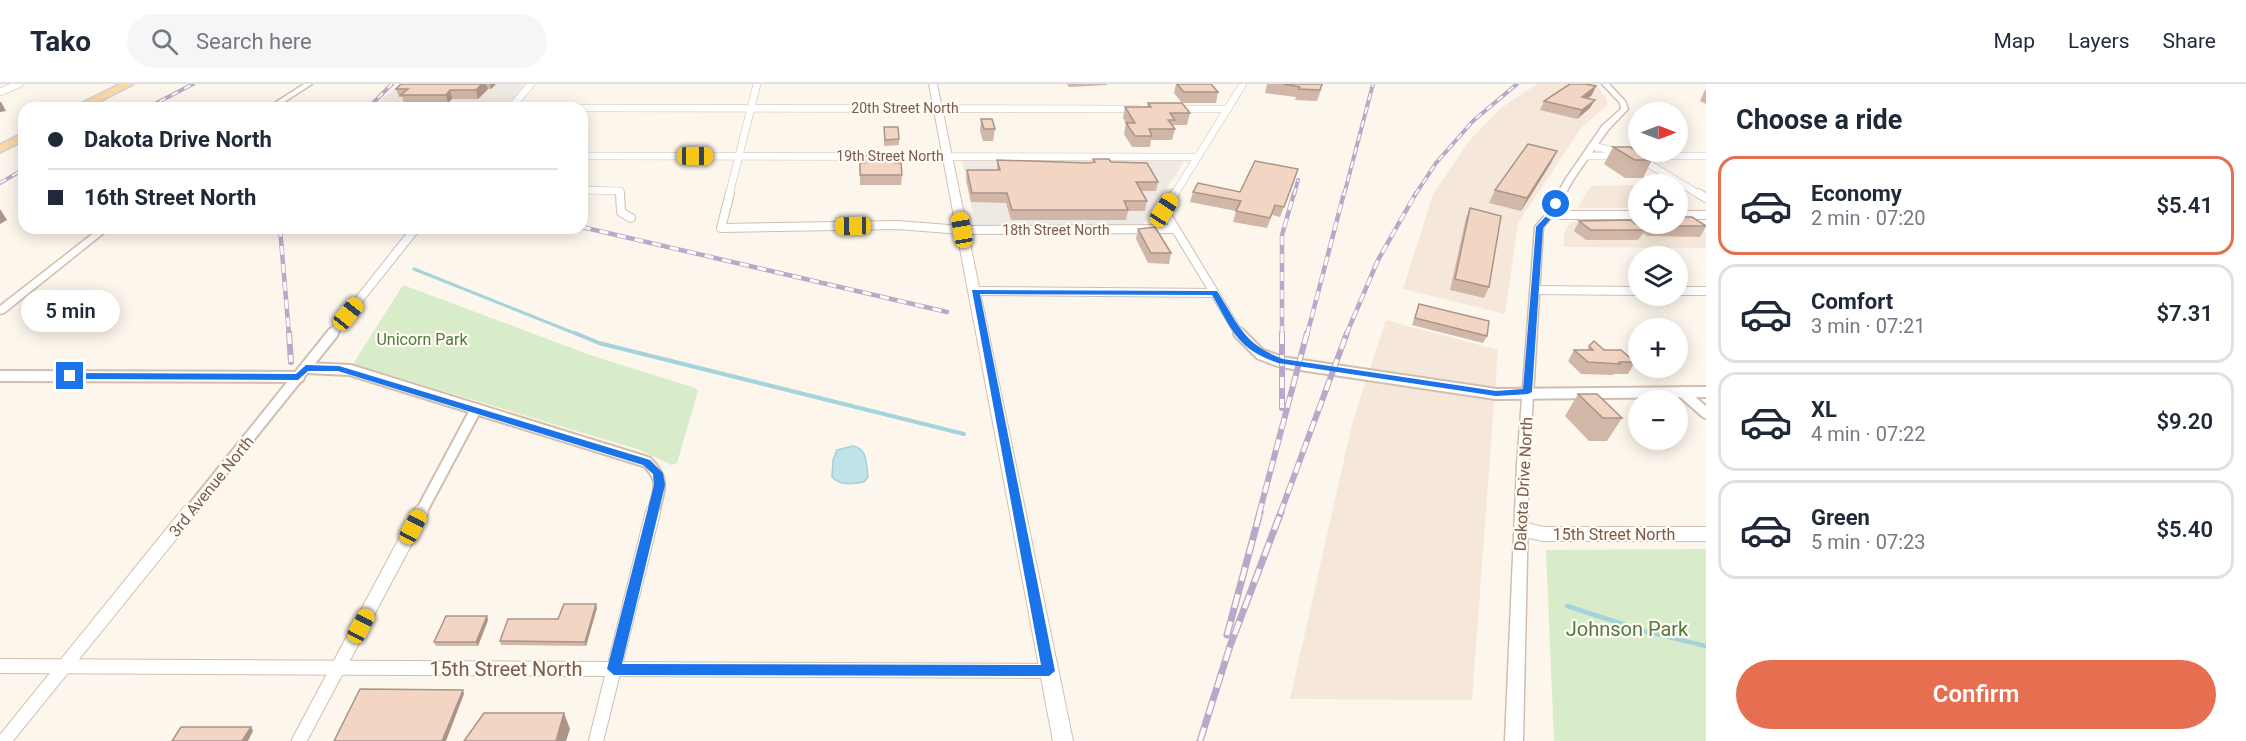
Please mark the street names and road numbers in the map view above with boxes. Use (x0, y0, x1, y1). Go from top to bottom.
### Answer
street label: 20th Street North (851, 100, 959, 116)
street label: 19th Street North (836, 148, 944, 164)
street label: 18th Street North (1002, 222, 1110, 238)
street label: Dakota Drive North (1510, 416, 1537, 552)
street label: 3rd Avenue North (165, 432, 258, 540)
street label: 15th Street North (1553, 525, 1675, 544)
street label: 15th Street North (429, 657, 583, 681)

